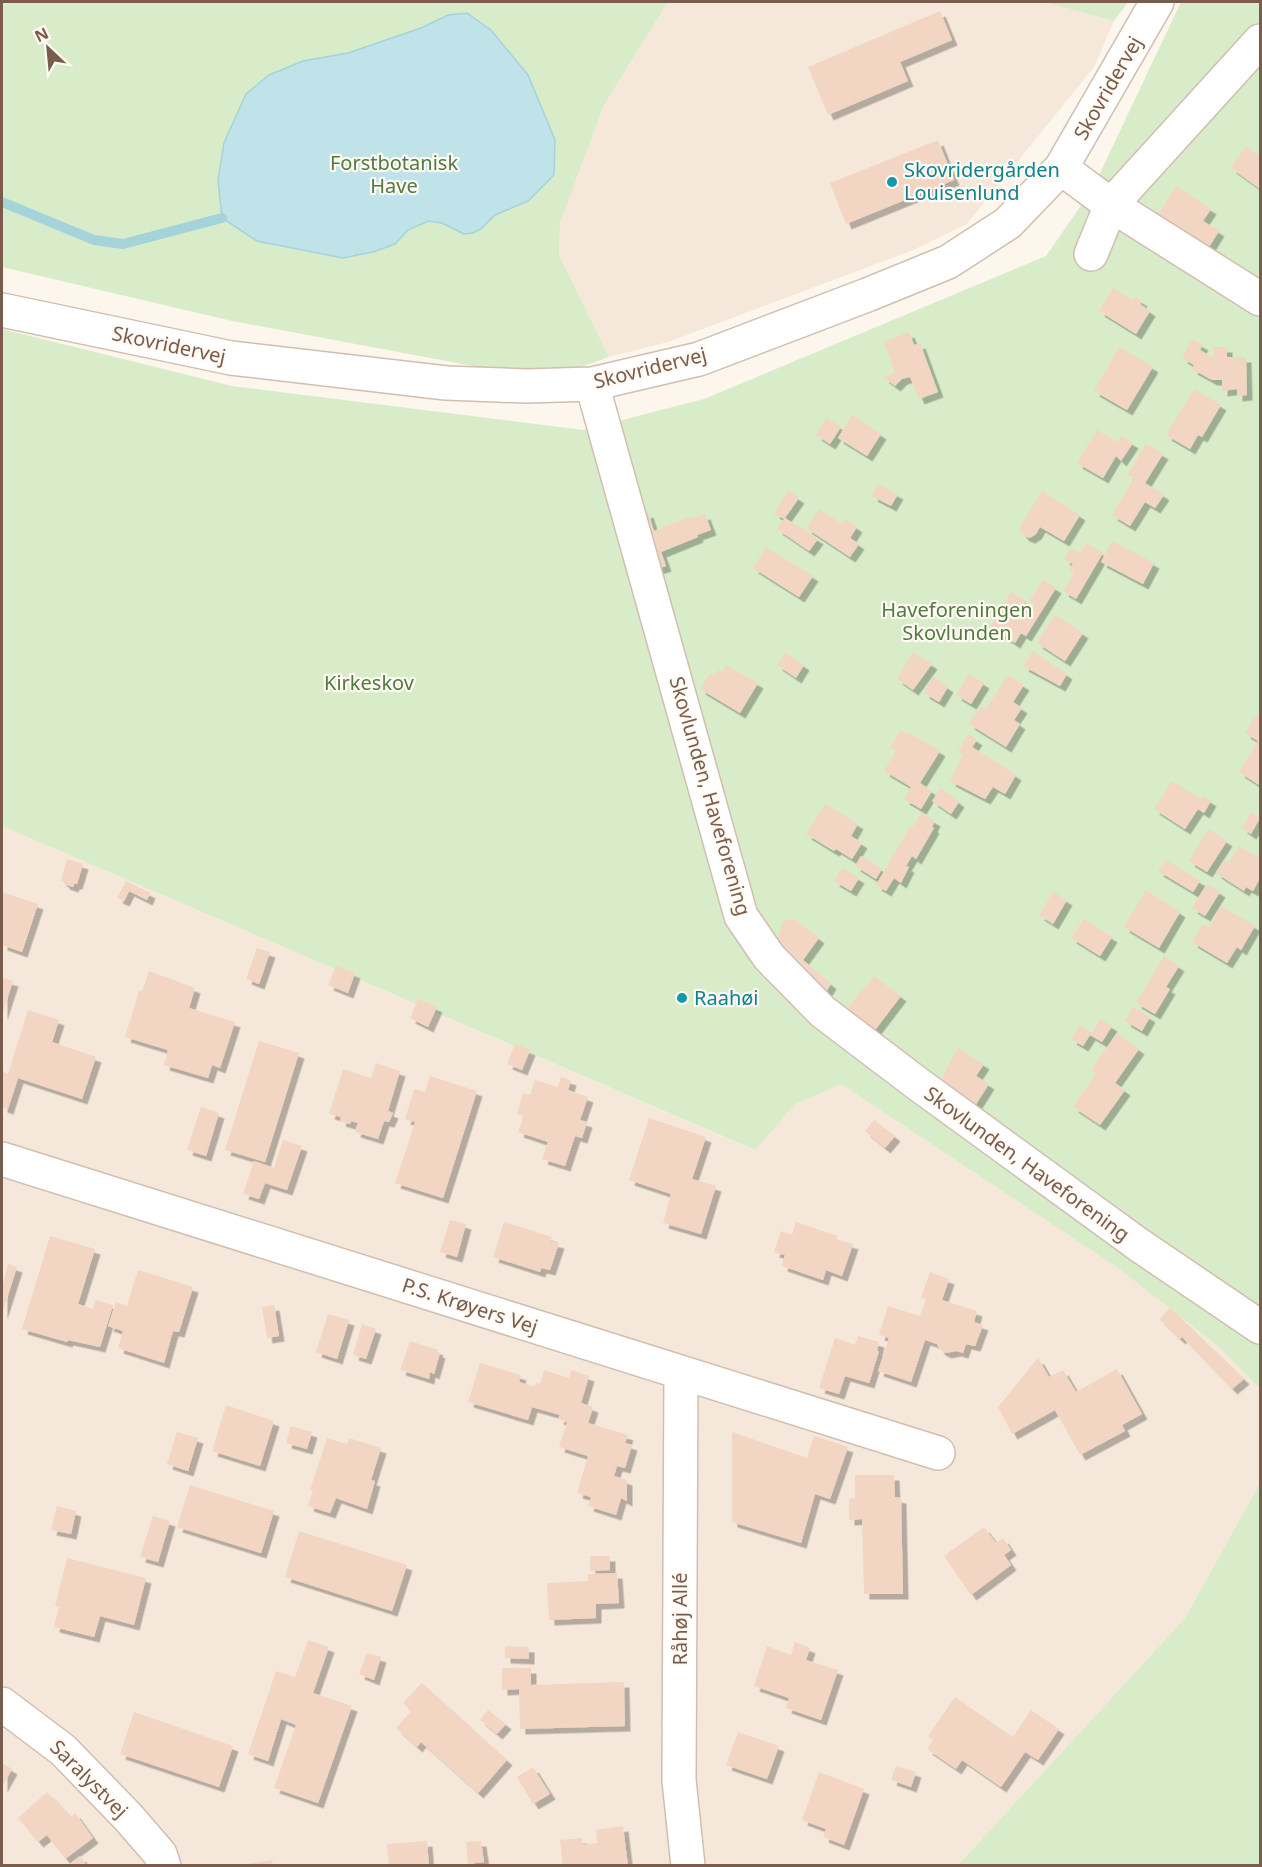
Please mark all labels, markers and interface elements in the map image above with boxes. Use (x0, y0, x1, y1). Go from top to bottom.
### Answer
north arrow (18, 18, 78, 78)
text: N (31, 22, 52, 47)
street label: Skovridervej (1067, 31, 1148, 144)
park label: Forstbotanisk Have (330, 149, 458, 199)
place label: Skovridergården Louisenlund (904, 156, 1060, 206)
marker: Skovridergården Louisenlund (885, 175, 899, 189)
street label: Skovridervej (110, 319, 228, 370)
street label: Skovridervej (591, 340, 709, 395)
park label: Haveforeningen Skovlunden (881, 596, 1033, 646)
park label: Kirkeskov (324, 669, 415, 696)
street label: Skovlunden, Haveforening (663, 673, 758, 919)
place label: Raahøi (694, 984, 759, 1011)
marker: Raahøi (675, 991, 689, 1005)
street label: Skovlunden, Haveforening (919, 1080, 1135, 1247)
street label: P.S. Krøyers Vej (399, 1271, 541, 1340)
street label: Råhøj Allé (666, 1573, 693, 1665)
street label: Saralystvej (44, 1734, 134, 1824)

